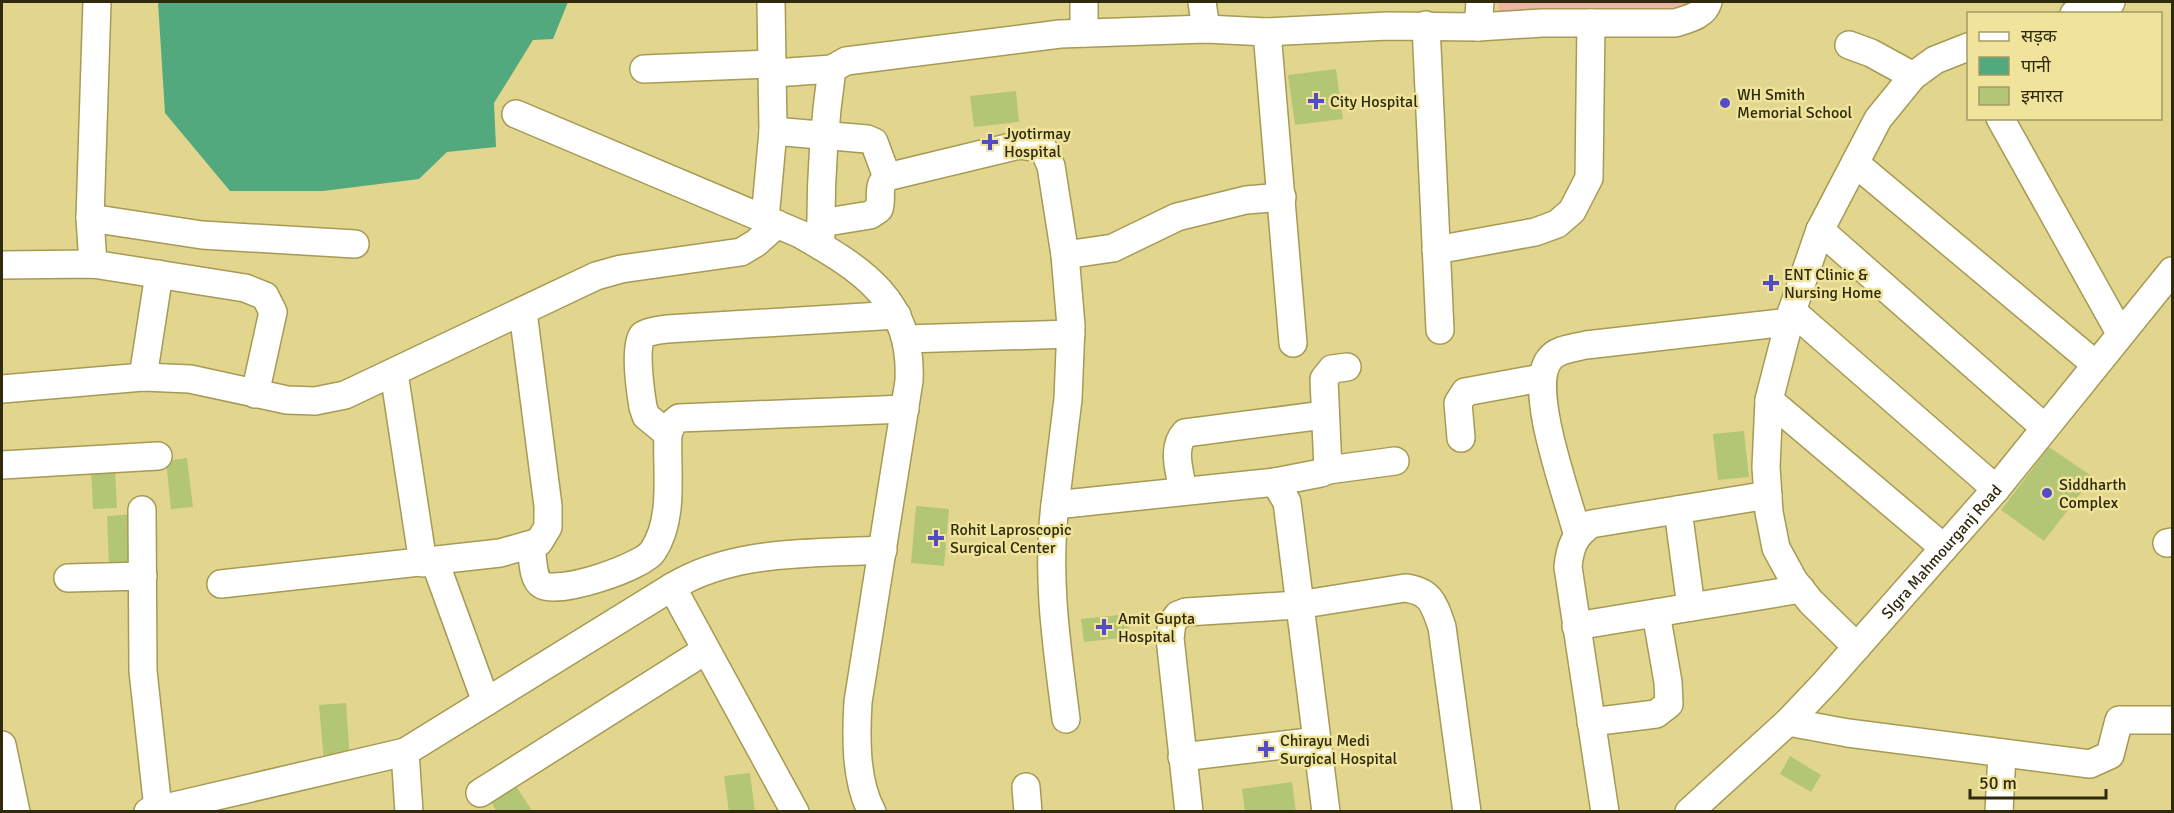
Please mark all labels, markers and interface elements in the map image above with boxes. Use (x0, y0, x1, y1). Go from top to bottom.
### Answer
legend (1967, 12, 2162, 120)
text: सड़क (2021, 25, 2058, 47)
text: पानी (2021, 55, 2051, 77)
place label: WH Smith Memorial School (1737, 85, 1853, 123)
text: इमारत (2021, 85, 2064, 107)
marker: City Hospital (1307, 92, 1325, 110)
place label: City Hospital (1330, 92, 1418, 112)
marker: WH Smith Memorial School (1718, 96, 1732, 110)
place label: Jyotirmay Hospital (1004, 124, 1071, 162)
marker: Jyotirmay Hospital (981, 133, 999, 151)
place label: ENT Clinic & Nursing Home (1784, 265, 1881, 303)
marker: ENT Clinic & Nursing Home (1762, 274, 1780, 292)
place label: Siddharth Complex (2059, 475, 2127, 513)
street label: SIgra Mahmourganj Road (1877, 481, 2006, 623)
marker: Siddharth Complex (2040, 486, 2054, 500)
place label: Rohit Laproscopic Surgical Center (950, 520, 1072, 558)
marker: Rohit Laproscopic Surgical Center (927, 529, 945, 547)
place label: Amit Gupta Hospital (1118, 609, 1195, 647)
marker: Amit Gupta Hospital (1095, 618, 1113, 636)
place label: Chirayu Medi Surgical Hospital (1280, 731, 1398, 769)
marker: Chirayu Medi Surgical Hospital (1257, 740, 1275, 758)
scale bar (1970, 762, 2106, 800)
text: 50 m (1979, 772, 2017, 794)

